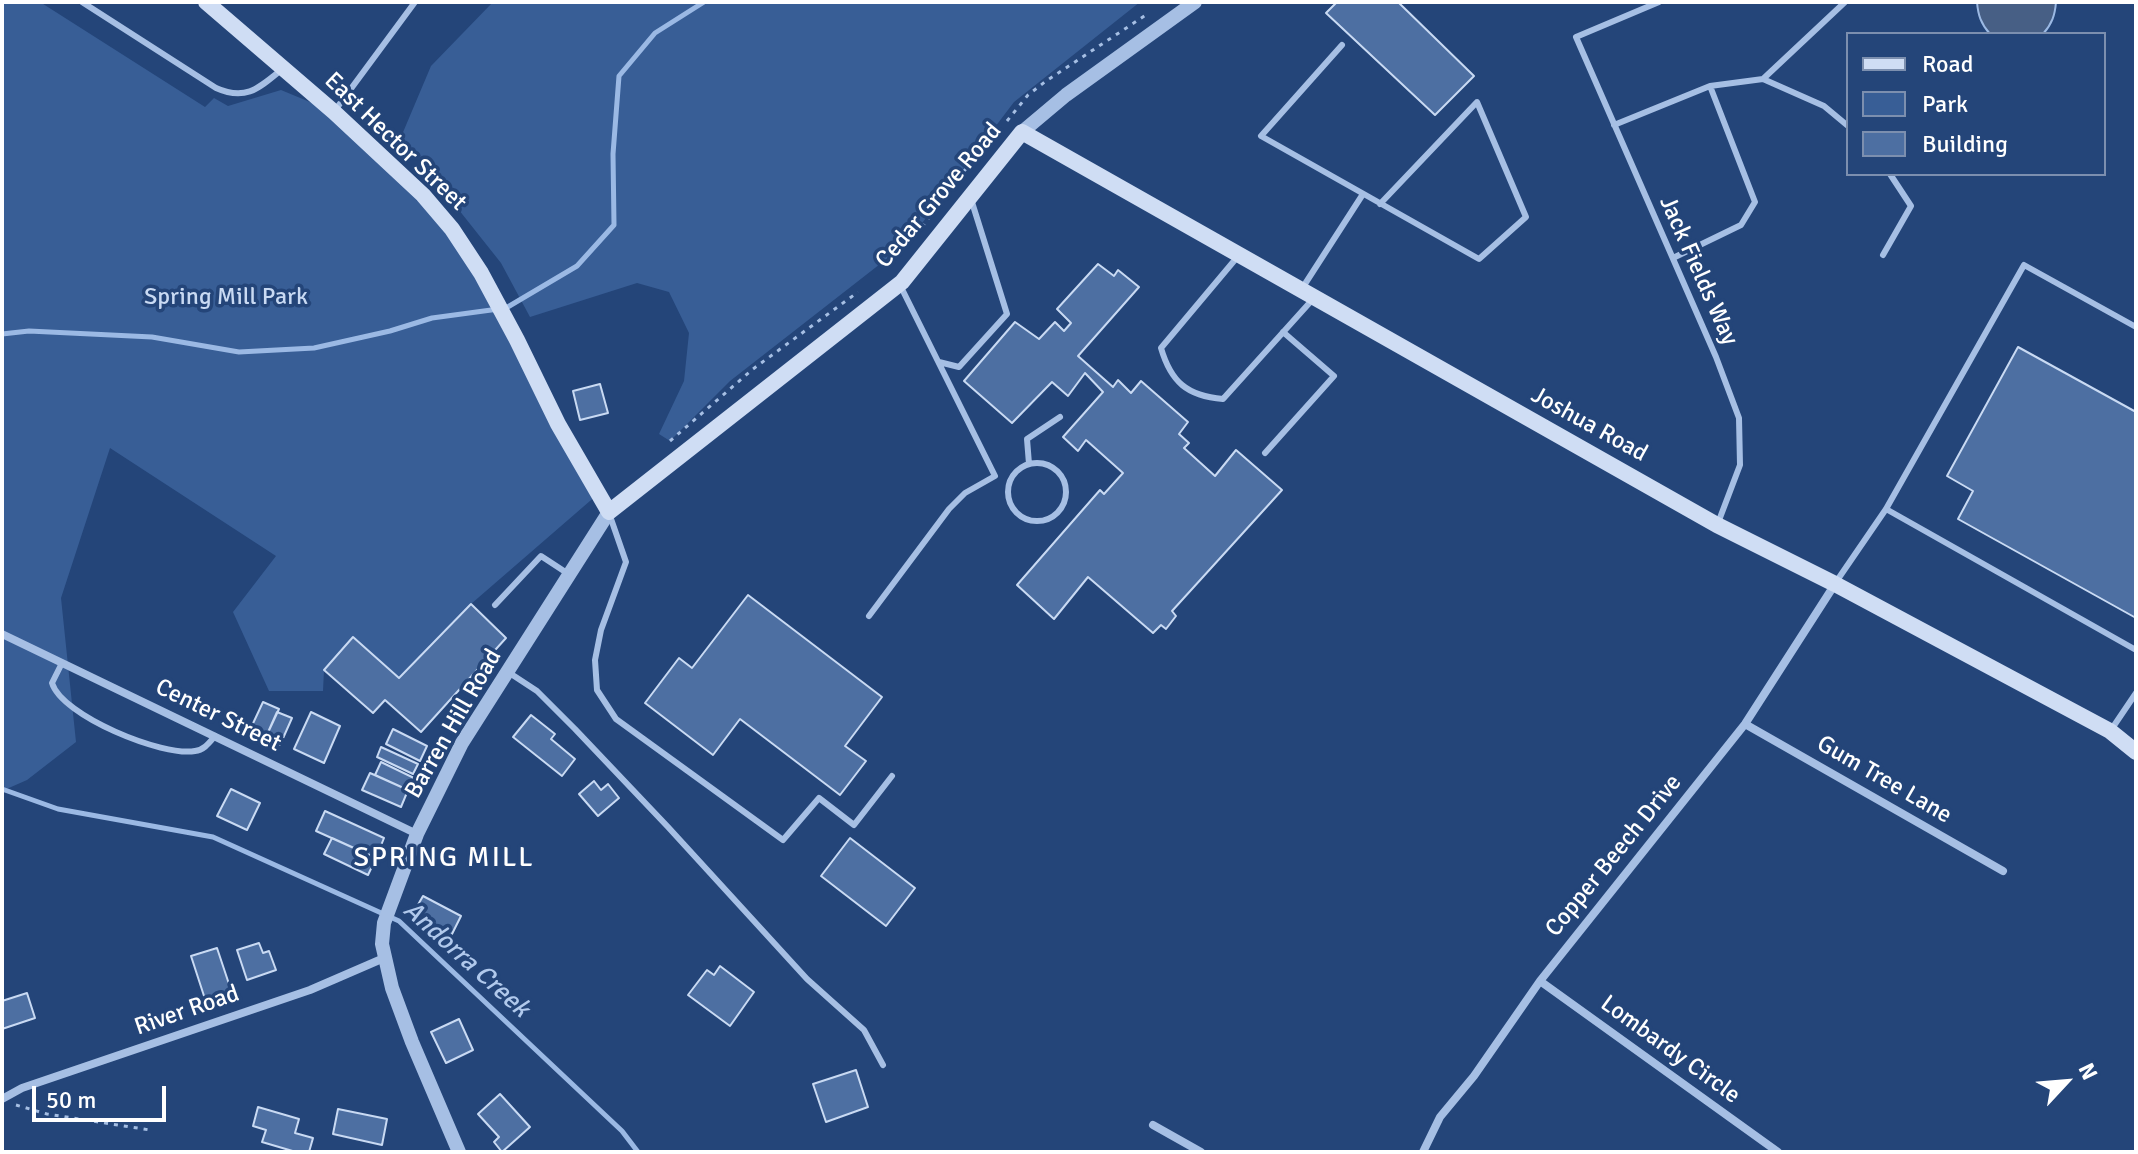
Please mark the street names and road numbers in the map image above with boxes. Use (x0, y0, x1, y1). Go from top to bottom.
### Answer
street label: East Hector Street (318, 67, 472, 217)
street label: Cedar Grove Road (870, 118, 1008, 274)
street label: Jack Fields Way (1652, 192, 1744, 350)
street label: Joshua Road (1526, 381, 1652, 469)
street label: Barren Hill Road (400, 644, 508, 804)
street label: Center Street (150, 673, 286, 759)
street label: Gum Tree Lane (1811, 730, 1957, 830)
street label: Copper Beech Drive (1540, 769, 1688, 943)
street label: River Road (131, 980, 243, 1042)
street label: Lombardy Circle (1595, 990, 1745, 1110)

